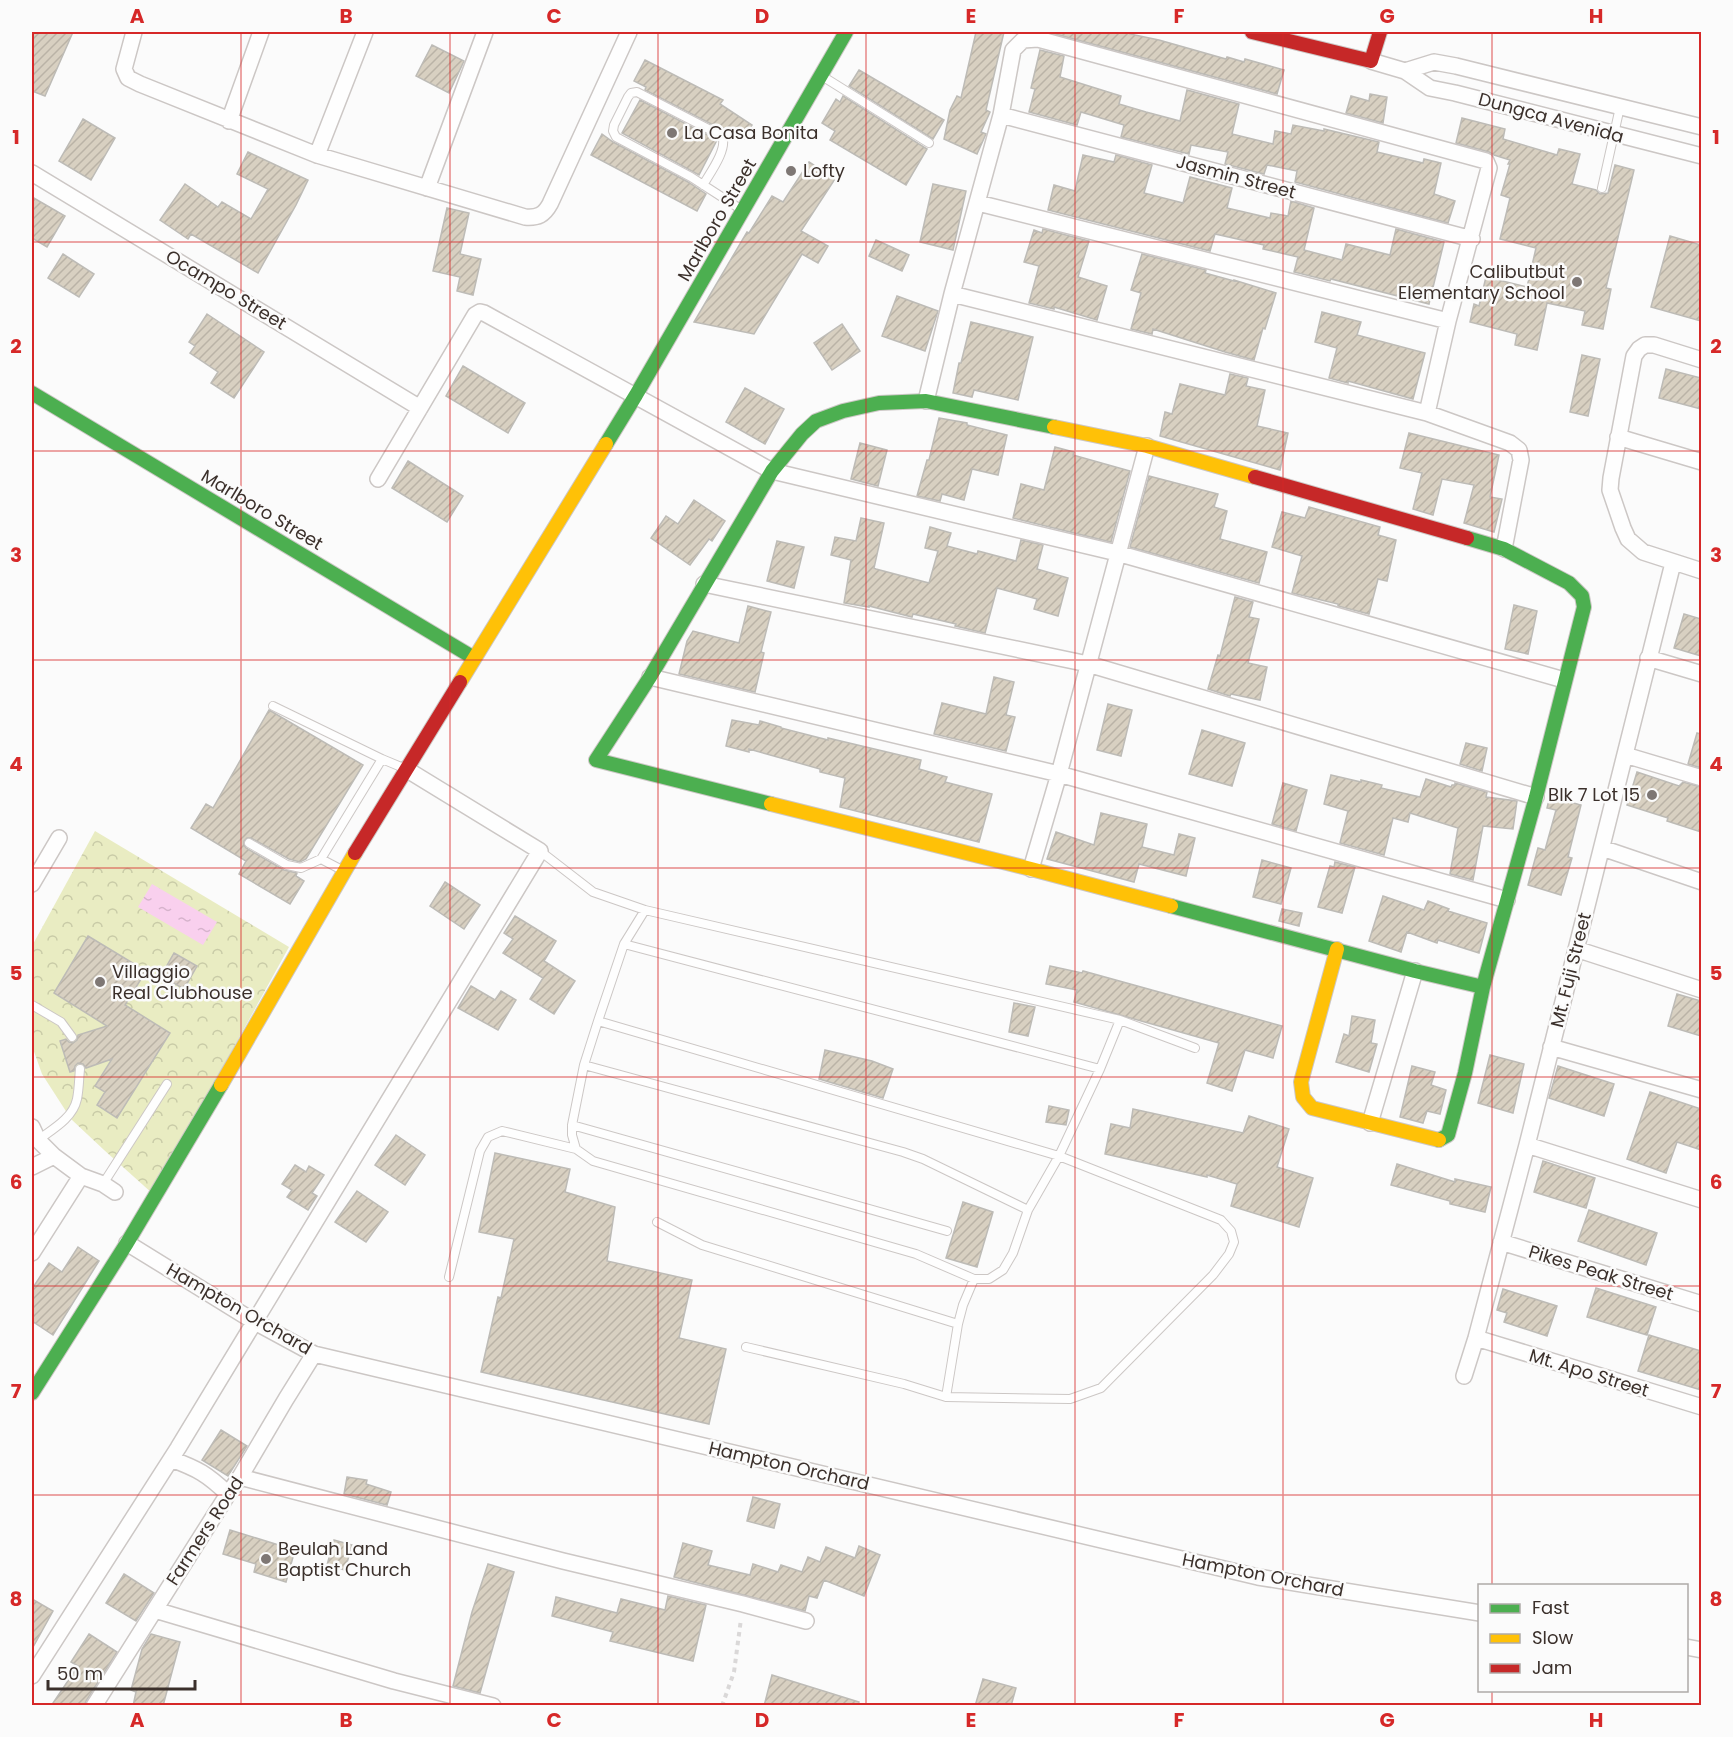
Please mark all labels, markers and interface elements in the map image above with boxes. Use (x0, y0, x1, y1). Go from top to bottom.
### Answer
text: A (130, 2, 145, 30)
text: B (339, 2, 353, 30)
text: C (546, 2, 562, 30)
text: D (755, 2, 769, 30)
text: E (966, 2, 976, 30)
text: F (1174, 2, 1185, 30)
text: G (1379, 2, 1395, 30)
text: H (1589, 2, 1603, 30)
street label: Dungca Avenida (1476, 86, 1627, 149)
place label: La Casa Bonita (684, 120, 818, 145)
text: 1 (12, 123, 20, 151)
text: 1 (1712, 123, 1720, 151)
marker: La Casa Bonita (665, 126, 679, 140)
street label: Jasmin Street (1173, 149, 1299, 205)
street label: Marlboro Street (671, 154, 762, 286)
place label: Lofty (803, 158, 845, 183)
marker: Lofty (784, 164, 798, 178)
street label: Ocampo Street (161, 244, 291, 336)
place label: Calibutbut Elementary School (1398, 259, 1565, 305)
marker: Calibutbut Elementary School (1570, 275, 1584, 289)
text: 2 (10, 332, 22, 360)
text: 2 (1710, 332, 1722, 360)
street label: Marlboro Street (197, 463, 328, 556)
text: 3 (10, 541, 22, 569)
text: 3 (1710, 541, 1722, 569)
text: 4 (9, 750, 23, 778)
text: 4 (1709, 750, 1723, 778)
place label: Blk 7 Lot 15 (1548, 782, 1640, 807)
marker: Blk 7 Lot 15 (1645, 788, 1659, 802)
street label: Mt. Fuji Street (1544, 910, 1597, 1030)
text: 5 (10, 959, 23, 987)
place label: Villaggio Real Clubhouse (112, 959, 253, 1005)
text: 5 (1710, 959, 1723, 987)
marker: Villaggio Real Clubhouse (93, 975, 107, 989)
text: 6 (10, 1168, 22, 1196)
text: 6 (1710, 1168, 1722, 1196)
street label: Pikes Peak Street (1526, 1239, 1677, 1306)
street label: Hampton Orchard (162, 1257, 317, 1360)
street label: Mt. Apo Street (1526, 1342, 1652, 1403)
text: 7 (11, 1377, 22, 1405)
text: 7 (1711, 1377, 1722, 1405)
street label: Hampton Orchard (706, 1435, 872, 1496)
street label: Farmers Road (160, 1471, 249, 1590)
place label: Beulah Land Baptist Church (278, 1536, 411, 1582)
street label: Hampton Orchard (1180, 1547, 1346, 1602)
marker: Beulah Land Baptist Church (259, 1552, 273, 1566)
legend (1478, 1584, 1688, 1692)
text: 8 (10, 1585, 22, 1613)
text: 8 (1710, 1585, 1722, 1613)
text: Fast (1532, 1595, 1569, 1620)
text: Slow (1532, 1625, 1574, 1650)
scale bar (48, 1653, 195, 1691)
text: Jam (1532, 1655, 1572, 1680)
text: 50 m (57, 1661, 103, 1686)
text: A (130, 1706, 145, 1734)
text: B (339, 1706, 353, 1734)
text: C (546, 1706, 562, 1734)
text: D (755, 1706, 769, 1734)
text: E (966, 1706, 976, 1734)
text: F (1174, 1706, 1185, 1734)
text: G (1379, 1706, 1395, 1734)
text: H (1589, 1706, 1603, 1734)

